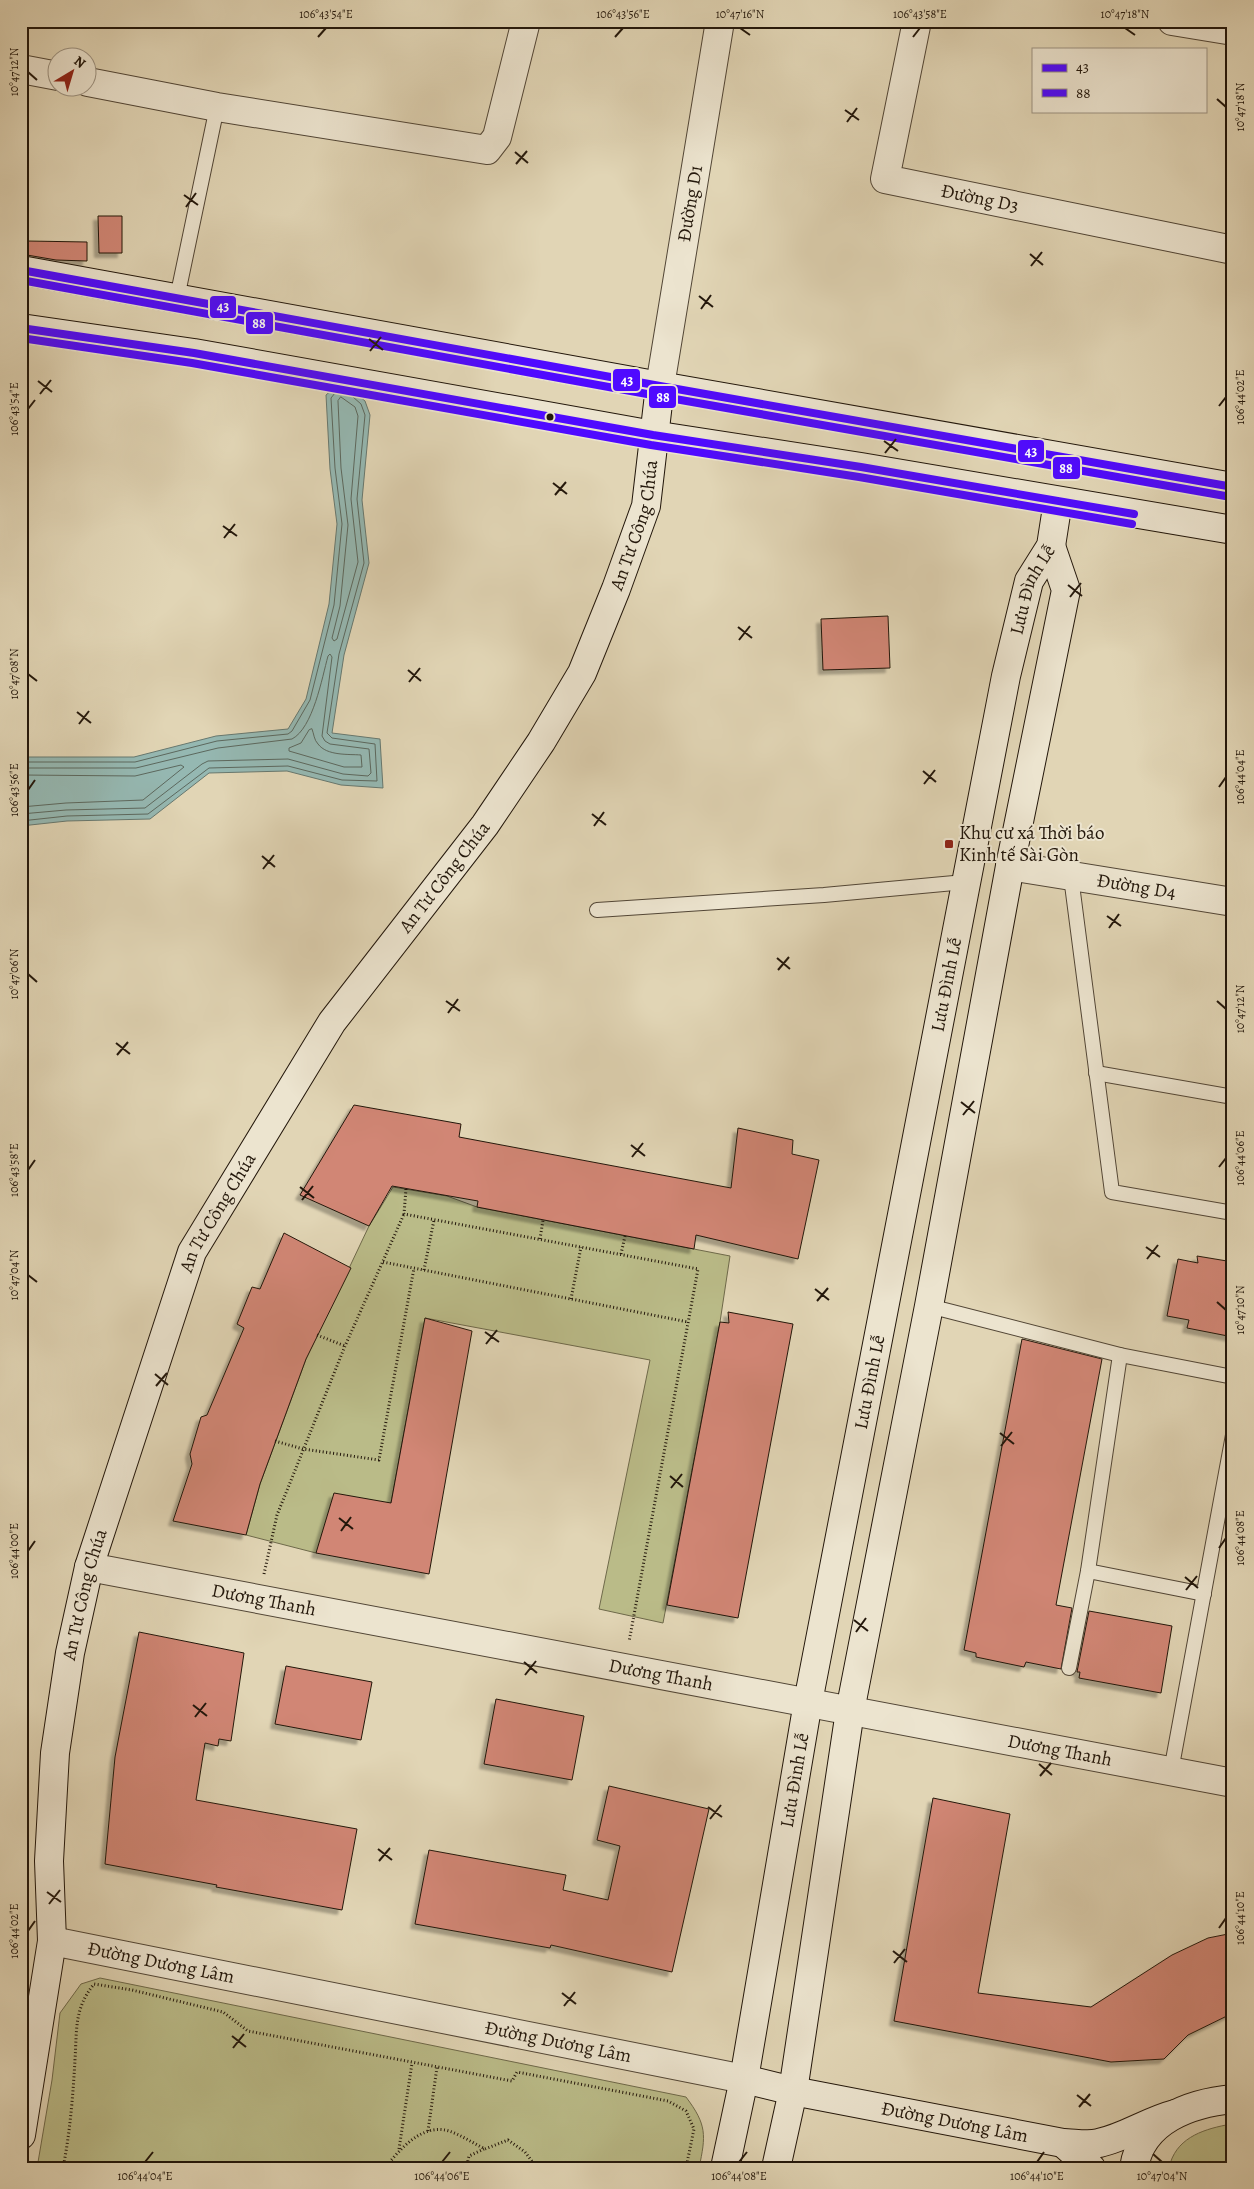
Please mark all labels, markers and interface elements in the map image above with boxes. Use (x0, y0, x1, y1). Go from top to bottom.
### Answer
text: 106°43'54"E (299, 6, 353, 22)
text: 106°43'56"E (596, 6, 650, 22)
text: 10°47'16"N (716, 6, 765, 22)
text: 106°43'58"E (893, 6, 947, 22)
text: 10°47'18"N (1101, 6, 1150, 22)
text: 10°47'12"N (6, 47, 22, 96)
north arrow (48, 48, 98, 98)
legend (1032, 48, 1206, 112)
text: N (70, 52, 90, 73)
text: 43 (1076, 57, 1089, 77)
text: 10°47'18"N (1232, 82, 1248, 131)
text: 88 (1076, 83, 1091, 103)
street label: Đường D1 (671, 163, 709, 244)
street label: Đường D3 (939, 178, 1021, 219)
line badge: 43 (209, 295, 237, 319)
text: 43 (217, 297, 229, 316)
line badge: 88 (245, 311, 274, 335)
text: 88 (252, 314, 266, 333)
line badge: 43 (612, 368, 641, 392)
text: 106°44'02"E (1232, 369, 1248, 425)
text: 43 (621, 371, 633, 390)
text: 106°43'54"E (6, 382, 22, 436)
line badge: 88 (648, 385, 677, 409)
text: 88 (656, 388, 670, 407)
unlabelled marker (545, 412, 555, 422)
line badge: 43 (1017, 439, 1045, 463)
text: 43 (1025, 442, 1037, 461)
line badge: 88 (1052, 456, 1081, 480)
street label: An Tư Công Chúa (603, 458, 664, 595)
text: 88 (1059, 459, 1073, 478)
street label: Lưu Đình Lễ (1003, 540, 1062, 637)
text: 10°47'08"N (6, 648, 22, 700)
text: 106°44'04"E (1232, 749, 1248, 805)
text: 106°43'56"E (6, 763, 22, 817)
street label: An Tư Công Chúa (392, 816, 496, 939)
place label: Khu cư xá Thời báo Kinh tế Sài Gòn (959, 820, 1104, 868)
marker: Khu cư xá Thời báo Kinh tế Sài Gòn (943, 838, 955, 850)
street label: Đường D4 (1095, 867, 1178, 906)
street label: Lưu Đình Lễ (925, 935, 968, 1034)
text: 10°47'06"N (6, 948, 22, 999)
text: 10°47'12"N (1232, 984, 1248, 1033)
text: 106°44'06"E (1232, 1130, 1248, 1186)
text: 106°43'58"E (6, 1143, 22, 1197)
street label: An Tư Công Chúa (173, 1148, 263, 1277)
text: 10°47'04"N (6, 1249, 22, 1300)
text: 10°47'10"N (1232, 1285, 1248, 1335)
street label: Lưu Đình Lễ (848, 1333, 892, 1432)
text: 106°44'08"E (1232, 1510, 1248, 1566)
text: 106°44'00"E (6, 1523, 22, 1579)
street label: An Tư Công Chúa (56, 1525, 114, 1663)
street label: Dương Thanh (210, 1577, 318, 1623)
street label: Dương Thanh (607, 1652, 715, 1698)
street label: Dương Thanh (1006, 1728, 1114, 1773)
street label: Lưu Đình Lễ (774, 1731, 816, 1830)
text: 106°44'10"E (1232, 1891, 1248, 1945)
text: 106°44'02"E (6, 1903, 22, 1959)
street label: Đường Dương Lâm (85, 1935, 237, 1990)
street label: Đường Dương Lâm (482, 2015, 634, 2069)
street label: Đường Dương Lâm (879, 2095, 1031, 2149)
text: 106°44'04"E (117, 2168, 173, 2184)
text: 106°44'06"E (414, 2168, 470, 2184)
text: 106°44'08"E (711, 2168, 767, 2184)
text: 106°44'10"E (1010, 2168, 1064, 2184)
text: 10°47'04"N (1137, 2168, 1188, 2184)

